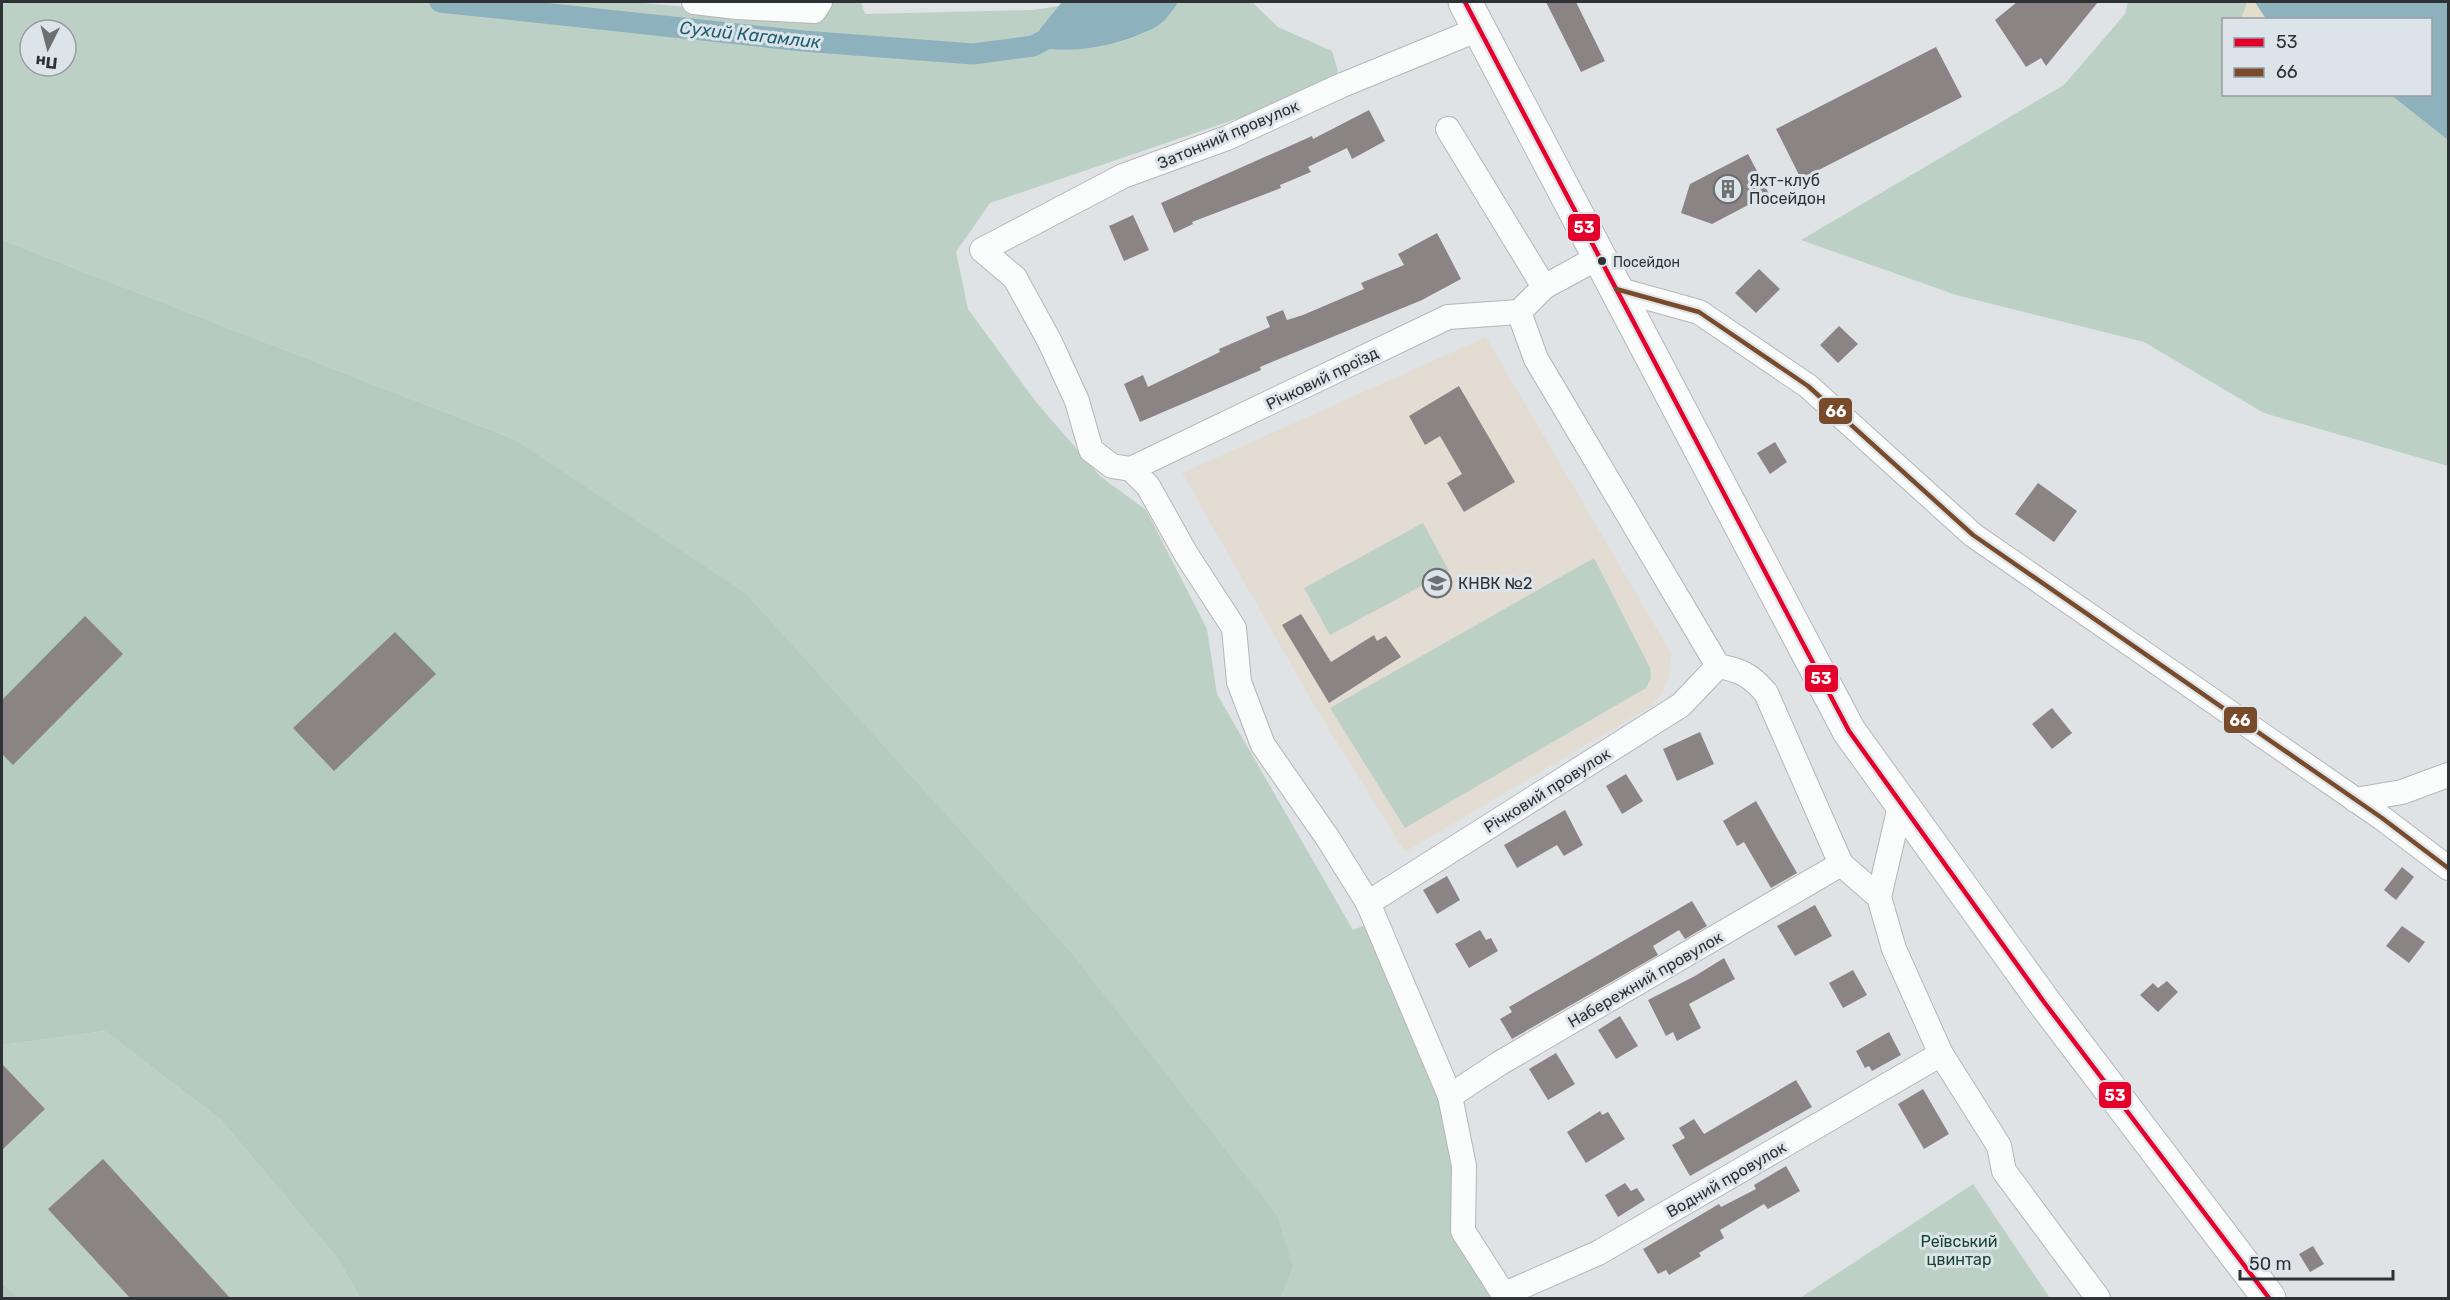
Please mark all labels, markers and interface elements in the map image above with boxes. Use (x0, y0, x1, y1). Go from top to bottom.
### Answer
water label: Сухий Кагамлик (679, 17, 822, 53)
north arrow (18, 18, 78, 78)
legend (2222, 18, 2432, 96)
text: 53 (2276, 31, 2298, 53)
text: Пн (34, 52, 58, 73)
text: 66 (2276, 61, 2298, 83)
street label: Затонний провулок (1155, 96, 1302, 173)
place label: Яхт-клуб Посейдон (1749, 171, 1826, 208)
building icon: Яхт-клуб Посейдон (1712, 173, 1744, 205)
line badge: 53 (1567, 213, 1601, 242)
text: 53 (1574, 218, 1594, 237)
place label: Посейдон (1613, 254, 1680, 271)
marker: Посейдон (1596, 255, 1608, 267)
street label: Річковий проїзд (1263, 343, 1382, 414)
line badge: 66 (1818, 397, 1853, 425)
text: 66 (1826, 402, 1846, 421)
school or university icon: КНВК №2 (1421, 567, 1453, 599)
place label: КНВК №2 (1458, 574, 1532, 593)
line badge: 53 (1804, 664, 1839, 693)
text: 53 (1811, 669, 1831, 688)
line badge: 66 (2223, 706, 2258, 734)
text: 66 (2230, 711, 2250, 730)
street label: Річковий провулок (1481, 744, 1614, 837)
street label: Набережний провулок (1565, 927, 1726, 1032)
line badge: 53 (2098, 1081, 2132, 1109)
text: 53 (2105, 1086, 2125, 1105)
street label: Водний провулок (1663, 1137, 1790, 1221)
park label: Реївський цвинтар (1921, 1232, 1998, 1269)
scale bar (2240, 1243, 2393, 1281)
text: 50 m (2249, 1253, 2292, 1275)

